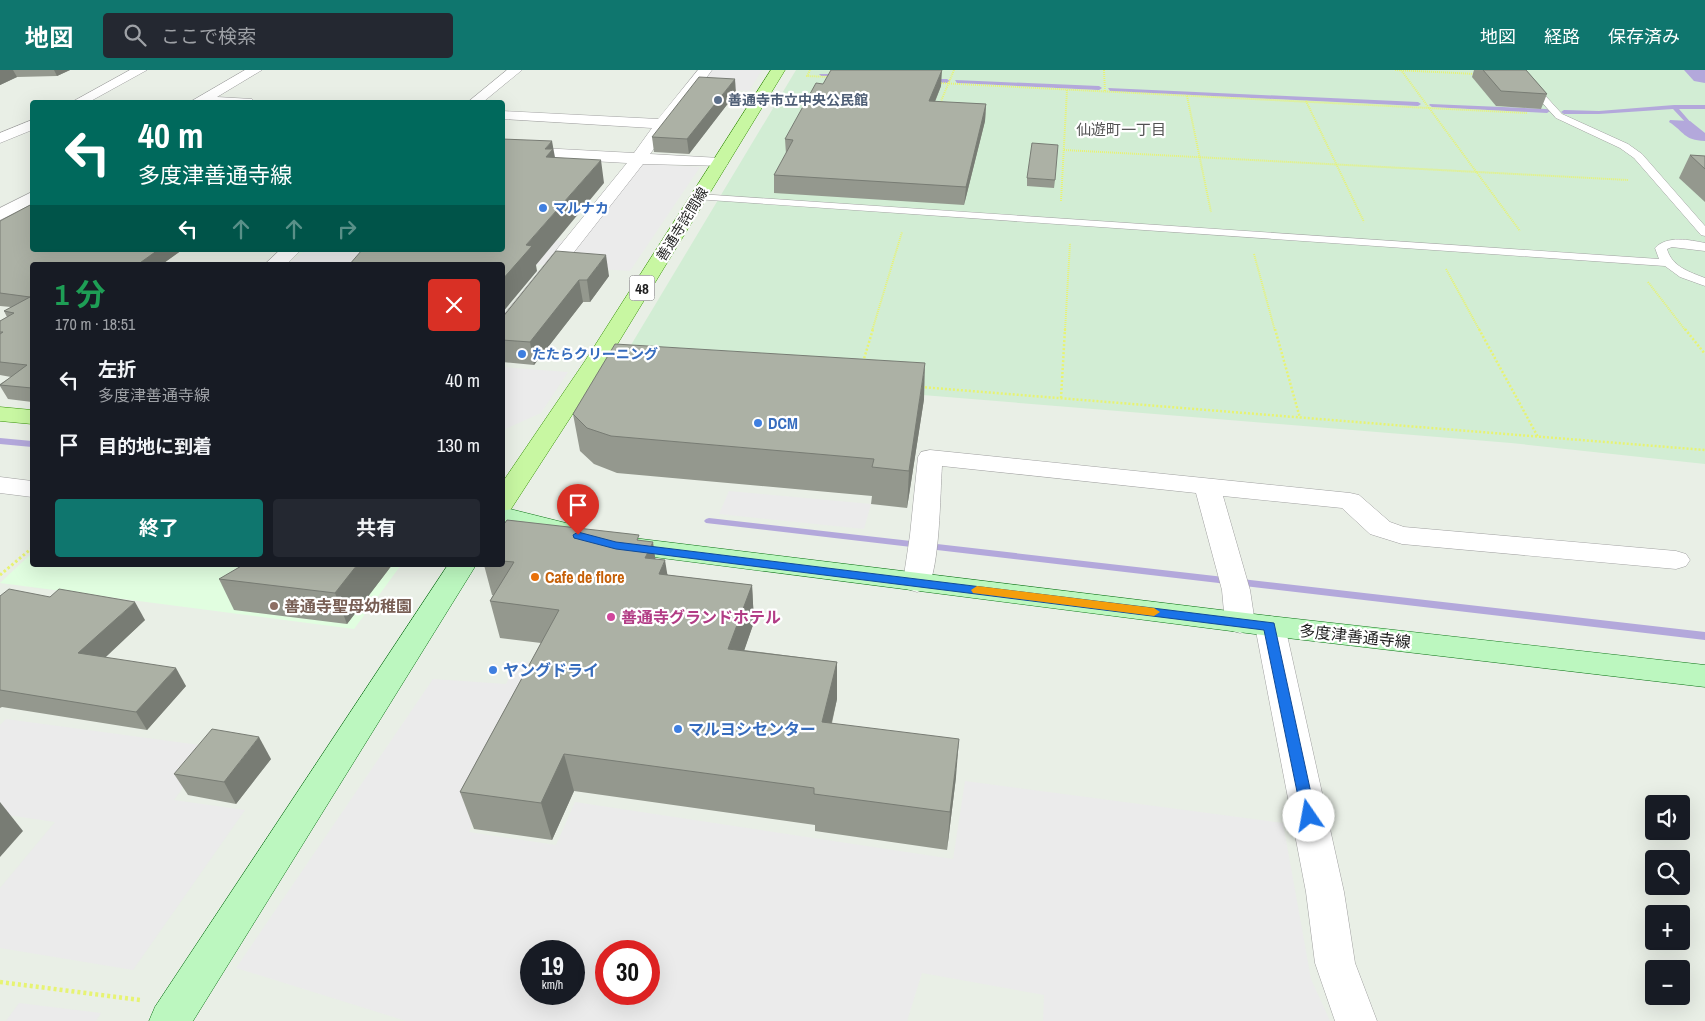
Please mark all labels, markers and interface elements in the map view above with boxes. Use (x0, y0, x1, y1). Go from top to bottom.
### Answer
search box (103, 13, 453, 58)
text: 地図 (25, 21, 73, 53)
icon: search (121, 21, 149, 49)
text: ここで検索 (161, 23, 256, 49)
text: 地図 (1480, 24, 1516, 49)
text: 経路 (1544, 24, 1580, 49)
text: 保存済み (1608, 24, 1680, 49)
place label: 善通寺市立中央公民館 (728, 91, 868, 109)
marker: 善通寺市立中央公民館 (712, 94, 724, 106)
text: 40 m (138, 112, 203, 159)
district label: 仙遊町一丁目 (1076, 119, 1166, 140)
icon: left (55, 120, 120, 185)
text: 多度津善通寺線 (138, 160, 292, 190)
street label: 善通寺詫間線 (652, 184, 712, 264)
place label: マルナカ (553, 199, 609, 217)
marker: マルナカ (537, 202, 549, 214)
icon: left (174, 215, 202, 243)
icon: ahead (227, 215, 255, 243)
icon: ahead (280, 215, 308, 243)
icon: right (333, 215, 361, 243)
text: 1 分 (55, 274, 106, 314)
road number: 48 (630, 276, 654, 300)
button: close (428, 279, 480, 331)
text: 170 m · 18:51 (55, 313, 135, 335)
place label: たたらクリーニング (532, 345, 658, 363)
marker: たたらクリーニング (516, 348, 528, 360)
text: 左折 (98, 356, 136, 382)
icon: left (55, 366, 83, 394)
text: 40 m (445, 367, 480, 393)
text: 多度津善通寺線 (98, 384, 210, 406)
place label: DCM (768, 412, 798, 434)
marker: DCM (752, 417, 764, 429)
icon: arrive (55, 431, 83, 459)
text: 130 m (437, 432, 480, 458)
text: 目的地に到着 (98, 433, 212, 459)
pin (557, 484, 599, 535)
icon: arrive (564, 491, 592, 519)
button: 終了 (55, 499, 263, 557)
button: 共有 (273, 499, 480, 557)
place label: Cafe de flore (545, 566, 624, 588)
marker: Cafe de flore (529, 571, 541, 583)
place label: 善通寺聖母幼稚園 (284, 595, 412, 617)
marker: 善通寺聖母幼稚園 (268, 600, 280, 612)
place label: 善通寺グランドホテル (621, 606, 781, 628)
marker: 善通寺グランドホテル (605, 611, 617, 623)
street label: 多度津善通寺線 (1298, 619, 1412, 653)
place label: ヤングドライ (503, 659, 599, 681)
marker: ヤングドライ (487, 664, 499, 676)
place label: マルヨシセンター (688, 718, 816, 740)
marker: マルヨシセンター (672, 723, 684, 735)
position arrow (1282, 789, 1334, 841)
map controls (1645, 795, 1690, 1005)
button: sound (1645, 795, 1690, 840)
button: search (1645, 850, 1690, 895)
button: + (1645, 905, 1690, 950)
speed limit sign: 30 (595, 940, 660, 1005)
text: 19 (541, 949, 564, 983)
button: − (1645, 960, 1690, 1005)
text: km/h (542, 977, 563, 993)

